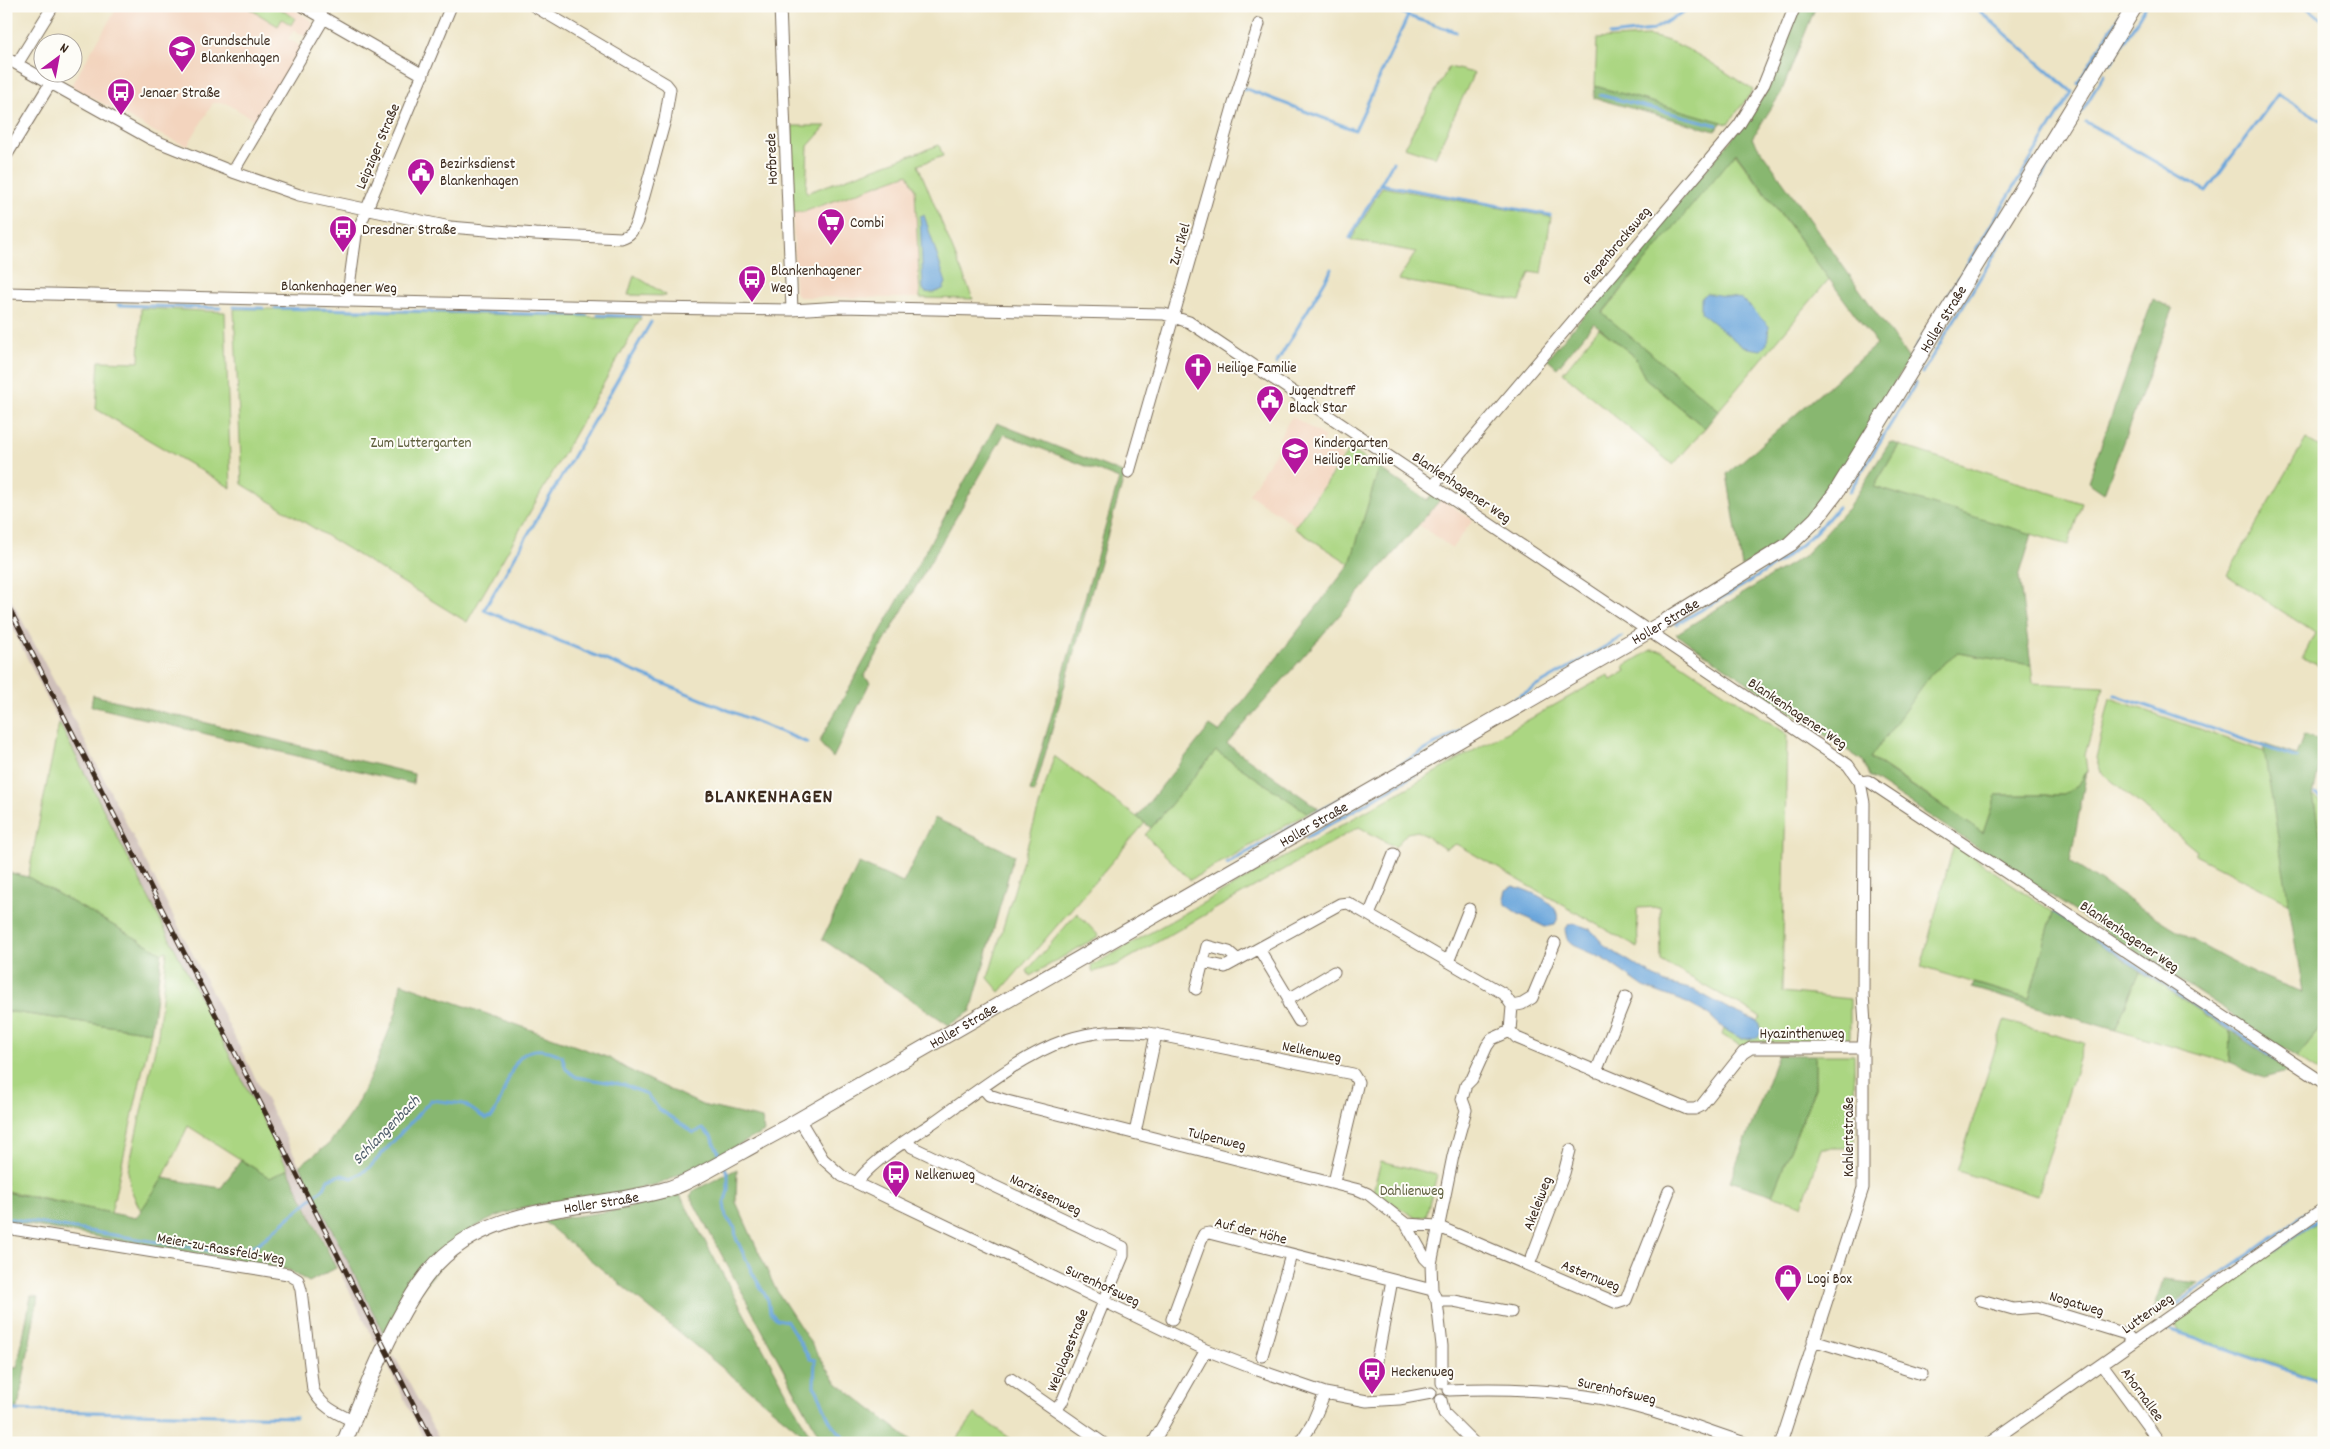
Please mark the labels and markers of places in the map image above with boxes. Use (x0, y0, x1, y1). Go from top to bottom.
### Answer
place label: Grundschule Blankenhagen (201, 31, 279, 70)
school or university icon: Grundschule Blankenhagen (167, 34, 197, 73)
bus stop icon: Jenaer Straße (106, 77, 136, 116)
place label: Jenaer Straße (140, 83, 221, 105)
place label: Bezirksdienst Blankenhagen (440, 154, 518, 193)
public building icon: Bezirksdienst Blankenhagen (406, 157, 436, 196)
supermarket icon: Combi (816, 207, 846, 246)
place label: Combi (850, 213, 884, 235)
bus stop icon: Dresdner Straße (328, 214, 358, 253)
place label: Dresdner Straße (362, 220, 457, 242)
place label: Blankenhagener Weg (771, 261, 862, 300)
bus stop icon: Blankenhagener Weg (737, 264, 767, 303)
church icon: Heilige Familie (1183, 352, 1213, 391)
place label: Heilige Familie (1217, 358, 1297, 380)
place label: Jugendtreff Black Star (1289, 381, 1356, 420)
public building icon: Jugendtreff Black Star (1255, 384, 1285, 423)
place label: Kindergarten Heilige Familie (1314, 433, 1394, 472)
school or university icon: Kindergarten Heilige Familie (1280, 436, 1310, 475)
bus stop icon: Nelkenweg (881, 1159, 911, 1198)
place label: Nelkenweg (915, 1165, 975, 1187)
shop icon: Logi Box (1773, 1263, 1803, 1302)
place label: Logi Box (1807, 1269, 1852, 1291)
bus stop icon: Heckenweg (1357, 1356, 1387, 1395)
place label: Heckenweg (1391, 1362, 1454, 1384)

